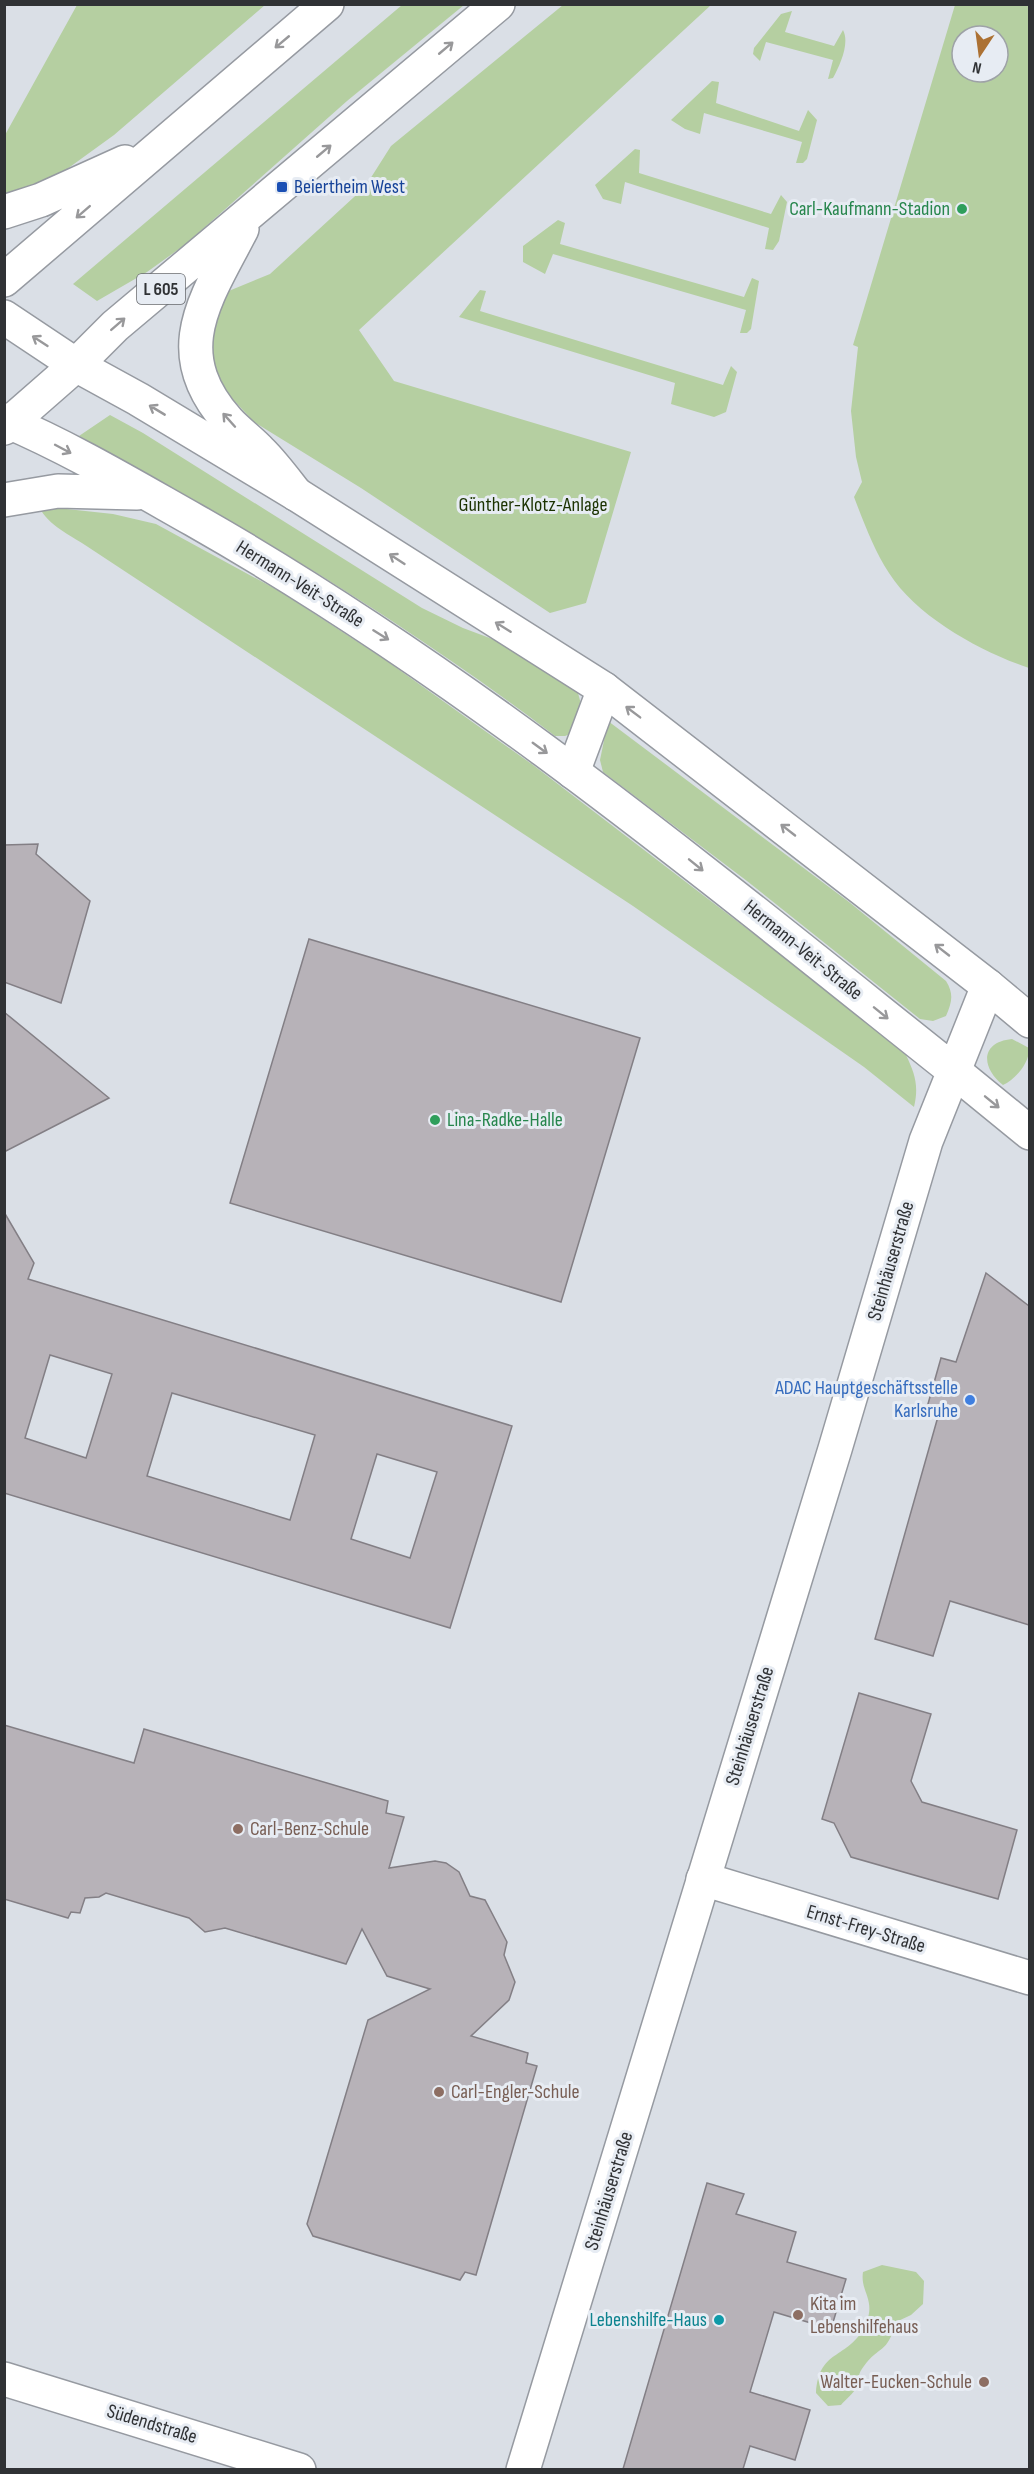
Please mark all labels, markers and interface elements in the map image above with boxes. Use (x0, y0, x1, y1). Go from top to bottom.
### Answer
north arrow (950, 24, 1010, 84)
one-way arrow (275, 35, 290, 49)
one-way arrow (438, 41, 453, 55)
text: N (971, 57, 983, 77)
one-way arrow (316, 144, 331, 158)
place label: Beiertheim West (294, 175, 405, 199)
marker: Beiertheim West (275, 180, 289, 194)
place label: Carl-Kaufmann-Stadion (789, 197, 950, 221)
marker: Carl-Kaufmann-Stadion (955, 202, 969, 216)
one-way arrow (76, 205, 91, 219)
road number: L 605 (137, 274, 185, 304)
one-way arrow (110, 317, 125, 331)
one-way arrow (33, 335, 49, 347)
one-way arrow (148, 403, 165, 416)
one-way arrow (222, 413, 236, 428)
one-way arrow (54, 444, 72, 455)
park label: Günther-Klotz-Anlage (458, 493, 608, 517)
street label: Hermann-Veit-Straße (232, 535, 368, 633)
one-way arrow (388, 552, 405, 565)
one-way arrow (495, 620, 512, 632)
one-way arrow (372, 629, 389, 641)
one-way arrow (626, 705, 642, 718)
one-way arrow (531, 742, 547, 754)
one-way arrow (780, 824, 796, 837)
one-way arrow (688, 858, 703, 872)
street label: Hermann-Veit-Straße (739, 895, 867, 1005)
one-way arrow (934, 944, 950, 957)
one-way arrow (873, 1006, 889, 1019)
one-way arrow (984, 1095, 1000, 1108)
place label: Lina-Radke-Halle (447, 1108, 563, 1132)
marker: Lina-Radke-Halle (428, 1113, 442, 1127)
street label: Steinhäuserstraße (863, 1199, 919, 1323)
place label: ADAC Hauptgeschäftsstelle Karlsruhe (774, 1376, 958, 1423)
marker: ADAC Hauptgeschäftsstelle Karlsruhe (963, 1393, 977, 1407)
street label: Steinhäuserstraße (721, 1664, 779, 1788)
place label: Carl-Benz-Schule (250, 1817, 369, 1841)
marker: Carl-Benz-Schule (231, 1822, 245, 1836)
street label: Ernst-Frey-Straße (804, 1900, 928, 1958)
place label: Carl-Engler-Schule (451, 2080, 580, 2104)
marker: Carl-Engler-Schule (432, 2085, 446, 2099)
street label: Steinhäuserstraße (580, 2129, 638, 2253)
place label: Kita im Lebenshilfehaus (810, 2292, 918, 2339)
place label: Lebenshilfe-Haus (590, 2308, 707, 2332)
marker: Kita im Lebenshilfehaus (791, 2308, 805, 2322)
marker: Lebenshilfe-Haus (712, 2313, 726, 2327)
place label: Walter-Eucken-Schule (820, 2370, 972, 2394)
marker: Walter-Eucken-Schule (977, 2375, 991, 2389)
street label: Südendstraße (104, 2399, 200, 2449)

